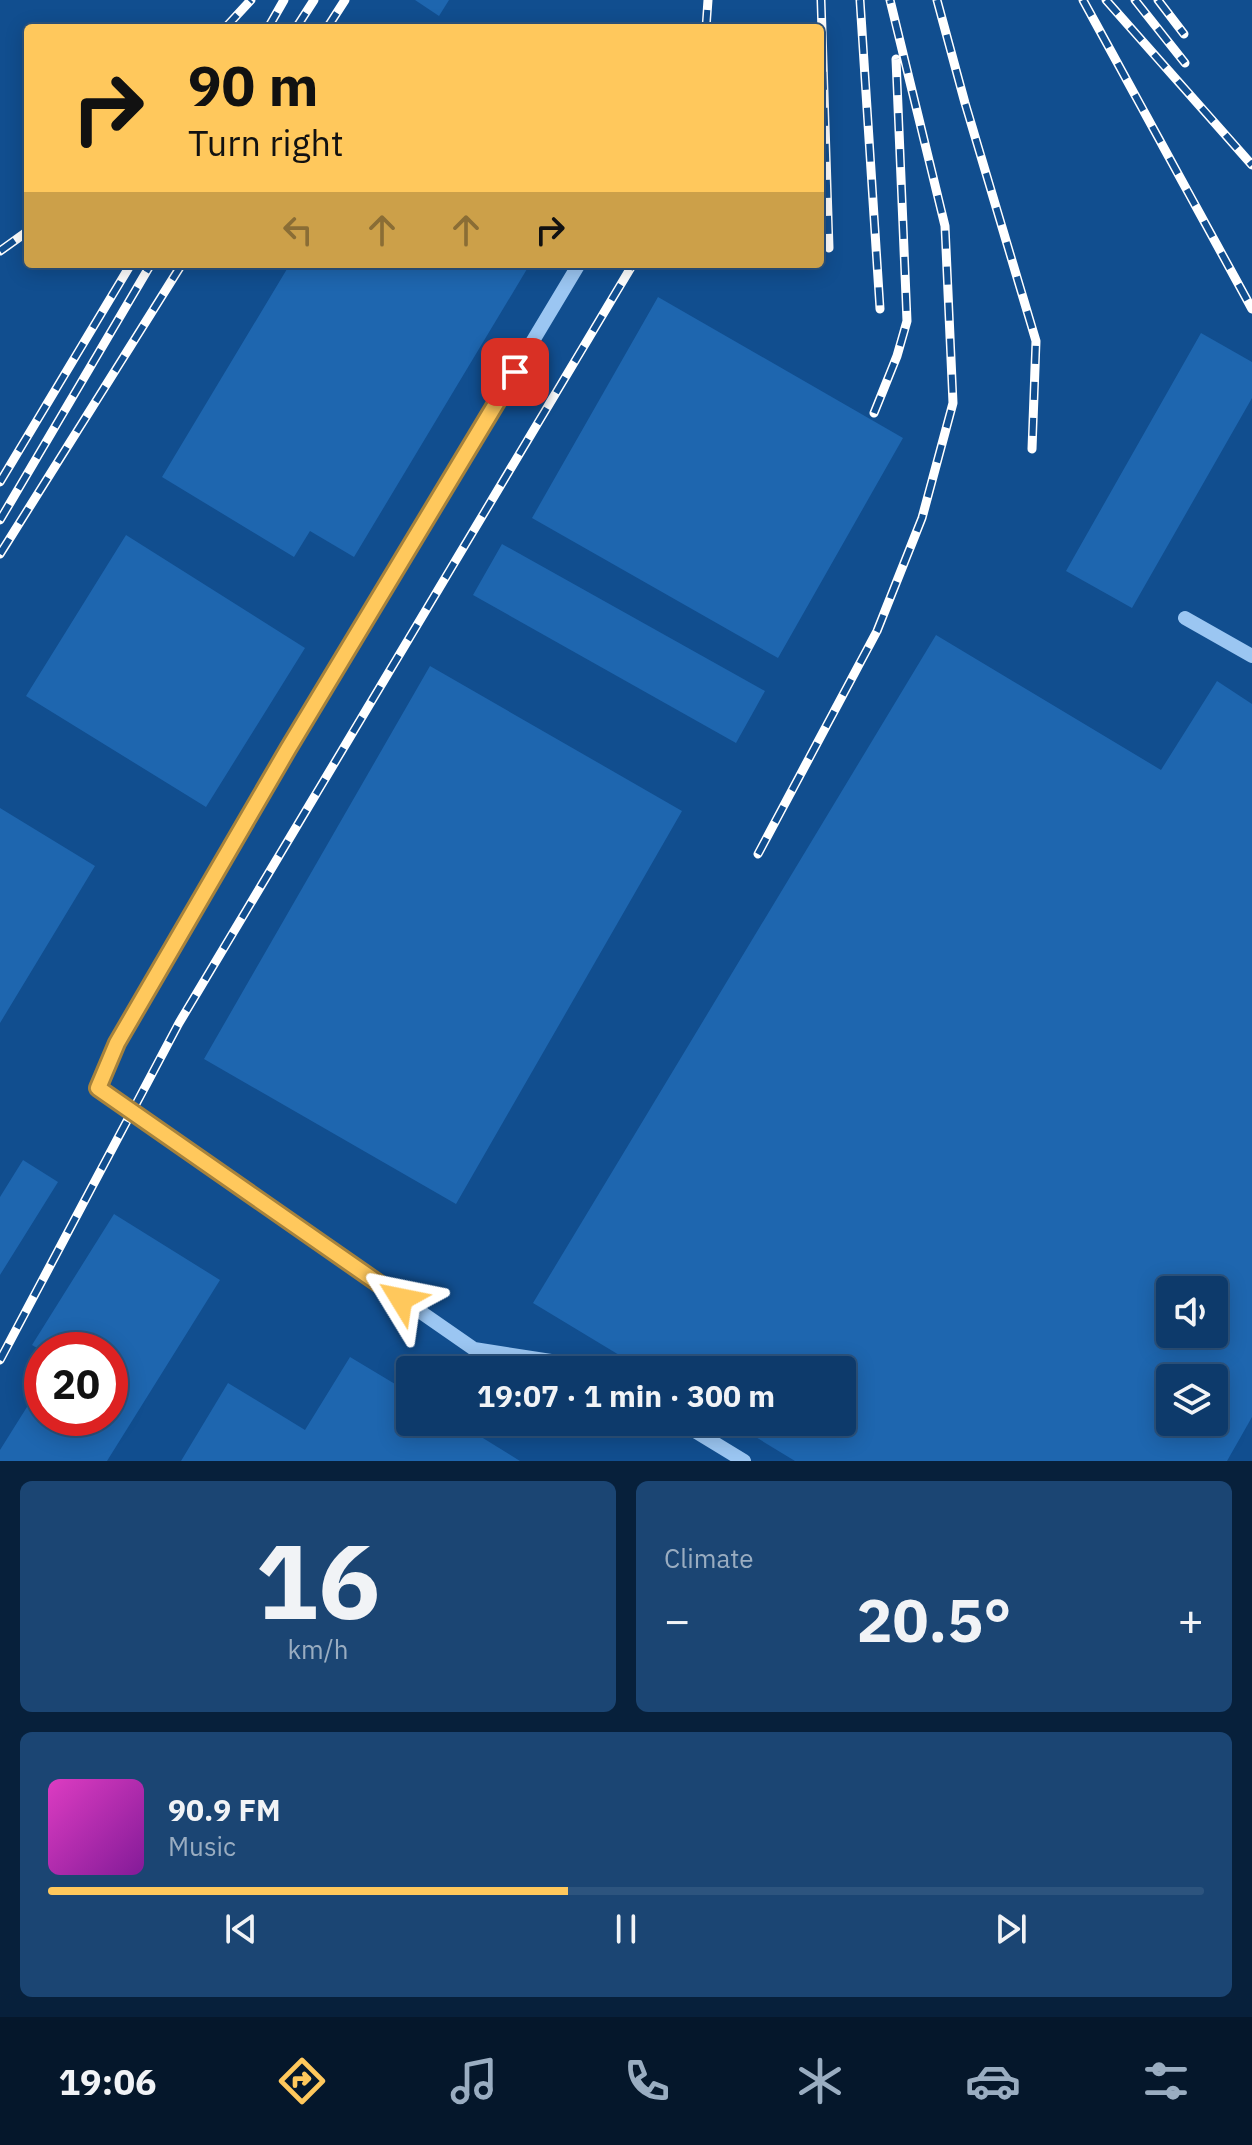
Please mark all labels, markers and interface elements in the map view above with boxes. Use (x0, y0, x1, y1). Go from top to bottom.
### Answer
text: 90 m (188, 49, 318, 121)
icon: right (56, 56, 160, 160)
text: Turn right (188, 119, 344, 166)
icon: left (276, 208, 320, 252)
icon: ahead (360, 208, 404, 252)
icon: ahead (444, 208, 488, 252)
icon: right (528, 208, 572, 252)
pin (481, 338, 549, 406)
icon: arrive (493, 350, 537, 394)
position arrow (359, 1257, 443, 1341)
map controls (1156, 1276, 1228, 1436)
button: sound (1156, 1276, 1228, 1348)
speed limit sign: 20 (24, 1332, 128, 1436)
button: layers (1156, 1364, 1228, 1436)
text: 19:07 · 1 min · 300 m (477, 1376, 775, 1415)
text: 16 (256, 1512, 380, 1648)
text: Climate (664, 1541, 754, 1575)
text: 20.5° (857, 1580, 1011, 1659)
text: − (664, 1591, 690, 1648)
text: + (1178, 1591, 1204, 1648)
text: km/h (287, 1632, 349, 1666)
text: 90.9 FM (168, 1790, 281, 1829)
text: Music (168, 1829, 236, 1863)
icon: previous (219, 1907, 263, 1951)
icon: pause (604, 1907, 648, 1951)
icon: next (989, 1907, 1033, 1951)
icon: directions (274, 2053, 330, 2109)
icon: music (446, 2053, 502, 2109)
icon: phone (619, 2053, 675, 2109)
icon: climate (792, 2053, 848, 2109)
icon: car (965, 2053, 1021, 2109)
icon: filters (1138, 2053, 1194, 2109)
text: 19:06 (58, 2058, 157, 2105)

